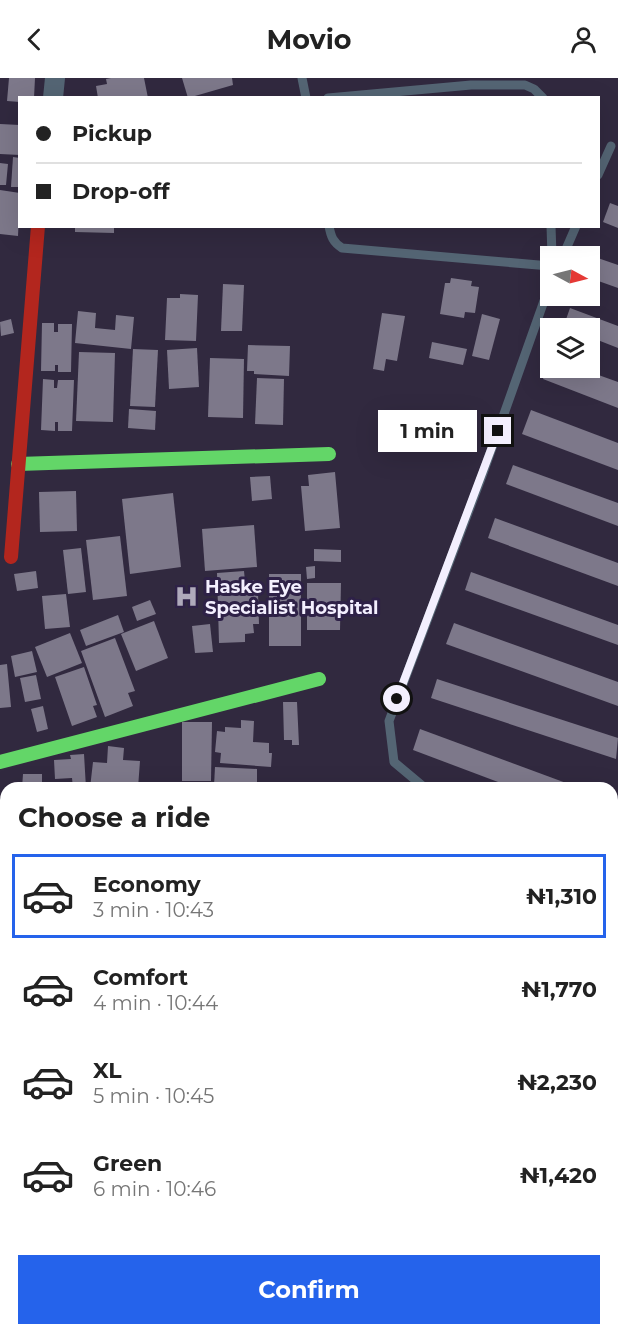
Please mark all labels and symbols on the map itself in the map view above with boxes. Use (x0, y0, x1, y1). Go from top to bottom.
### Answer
north arrow (540, 246, 600, 306)
callout: 1 min (378, 410, 477, 452)
route end (484, 417, 511, 444)
place label: Haske Eye Specialist Hospital (205, 576, 378, 619)
hospital icon: Haske Eye Specialist Hospital (174, 584, 200, 610)
route start (383, 685, 410, 712)

